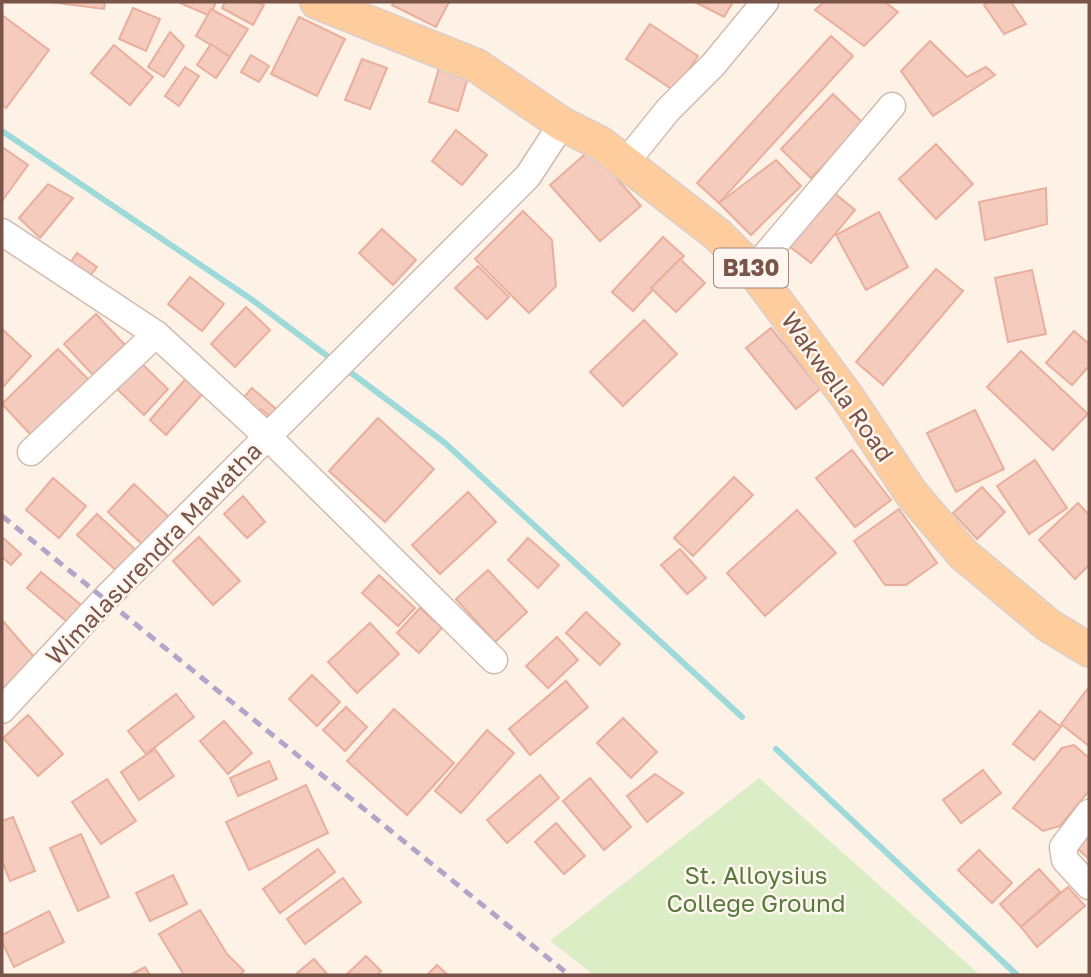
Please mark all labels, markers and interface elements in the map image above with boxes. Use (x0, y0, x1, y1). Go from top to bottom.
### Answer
road number: B130 (714, 248, 788, 288)
street label: Wakwella Road (776, 306, 901, 467)
street label: Wimalasurendra Mawatha (39, 436, 267, 670)
park label: St. Alloysius College Ground (667, 860, 845, 917)

